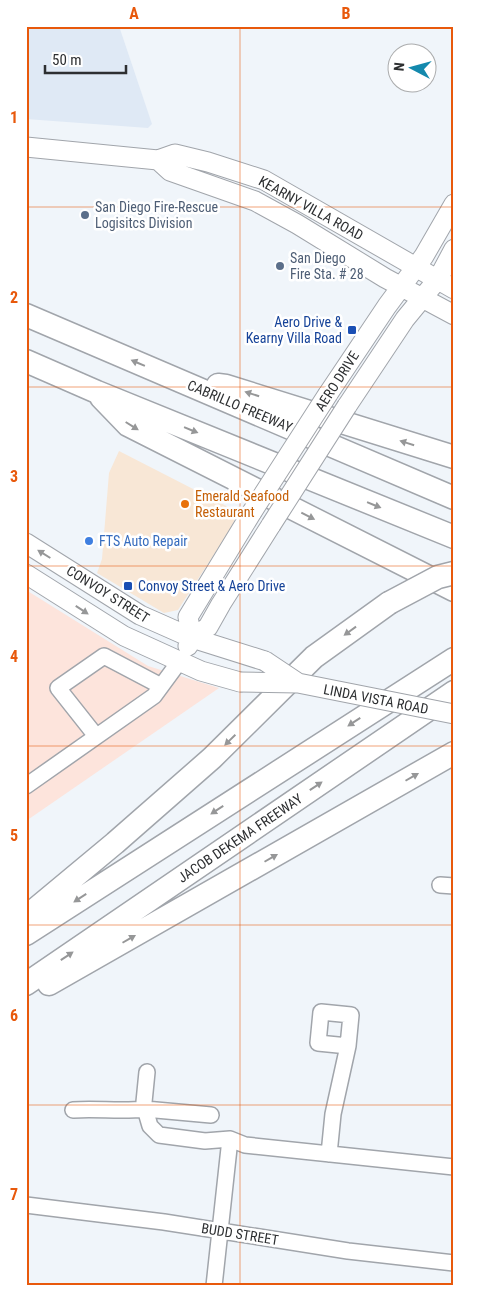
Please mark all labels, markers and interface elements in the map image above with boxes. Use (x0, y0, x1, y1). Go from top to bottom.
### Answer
text: A (129, 4, 139, 23)
text: B (342, 4, 351, 23)
scale bar (45, 42, 126, 74)
north arrow (388, 42, 438, 92)
text: 50 m (52, 51, 82, 69)
text: N (391, 62, 407, 72)
text: 1 (10, 108, 18, 127)
street label: KEARNY VILLA ROAD (256, 173, 366, 243)
place label: San Diego Fire-Rescue Logisitcs Division (95, 199, 219, 231)
marker: San Diego Fire-Rescue Logisitcs Division (79, 209, 91, 221)
place label: San Diego Fire Sta. # 28 (290, 250, 364, 282)
marker: San Diego Fire Sta. # 28 (274, 260, 286, 272)
text: 2 (10, 288, 18, 307)
place label: Aero Drive & Kearny Villa Road (246, 314, 342, 346)
marker: Aero Drive & Kearny Villa Road (346, 324, 358, 336)
street label: AERO DRIVE (312, 348, 362, 414)
one-way arrow (131, 358, 145, 366)
street label: CABRILLO FREEWAY (185, 377, 295, 436)
one-way arrow (244, 390, 259, 398)
one-way arrow (125, 422, 139, 431)
one-way arrow (184, 427, 198, 435)
one-way arrow (399, 439, 414, 447)
text: 3 (10, 467, 18, 486)
place label: Emerald Seafood Restaurant (195, 488, 289, 520)
marker: Emerald Seafood Restaurant (179, 498, 191, 510)
one-way arrow (367, 501, 381, 509)
one-way arrow (300, 512, 315, 520)
place label: FTS Auto Repair (99, 533, 188, 549)
marker: FTS Auto Repair (83, 535, 95, 547)
one-way arrow (37, 549, 50, 559)
street label: CONVOY STREET (64, 562, 152, 626)
place label: Convoy Street & Aero Drive (138, 578, 286, 594)
marker: Convoy Street & Aero Drive (122, 580, 134, 592)
one-way arrow (75, 605, 89, 614)
one-way arrow (343, 626, 357, 636)
text: 4 (10, 647, 18, 666)
street label: LINDA VISTA ROAD (322, 681, 430, 717)
one-way arrow (347, 718, 360, 727)
one-way arrow (224, 734, 236, 746)
one-way arrow (405, 773, 418, 782)
one-way arrow (310, 781, 323, 791)
street label: JACOB DEKEMA FREEWAY (175, 790, 306, 886)
one-way arrow (210, 805, 223, 814)
text: 5 (10, 826, 18, 845)
one-way arrow (263, 854, 278, 862)
one-way arrow (74, 894, 87, 903)
one-way arrow (123, 934, 136, 943)
one-way arrow (60, 951, 73, 961)
text: 6 (10, 1006, 18, 1025)
text: 7 (10, 1185, 18, 1204)
street label: BUDD STREET (200, 1220, 280, 1248)

